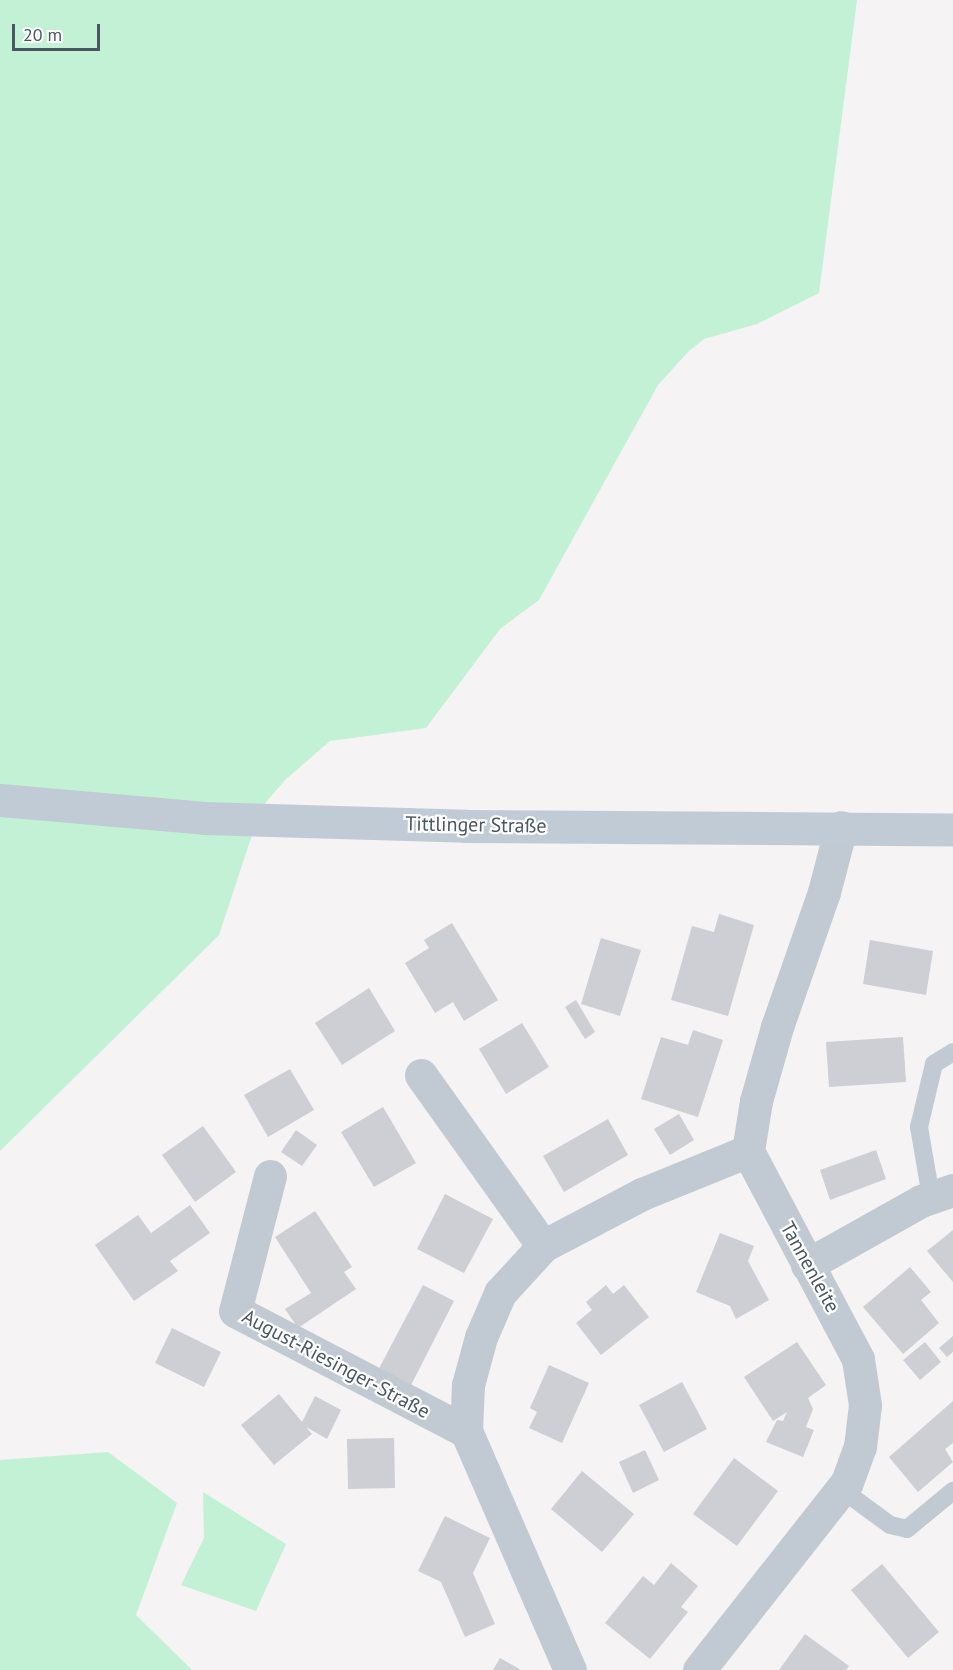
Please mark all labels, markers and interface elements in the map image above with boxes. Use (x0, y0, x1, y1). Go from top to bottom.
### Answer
scale bar (15, 12, 104, 50)
text: 20 m (23, 23, 62, 46)
street label: Tittlinger Straße (405, 812, 547, 838)
street label: Tannenleite (775, 1217, 845, 1317)
street label: August-Riesinger-Straße (238, 1304, 434, 1424)

